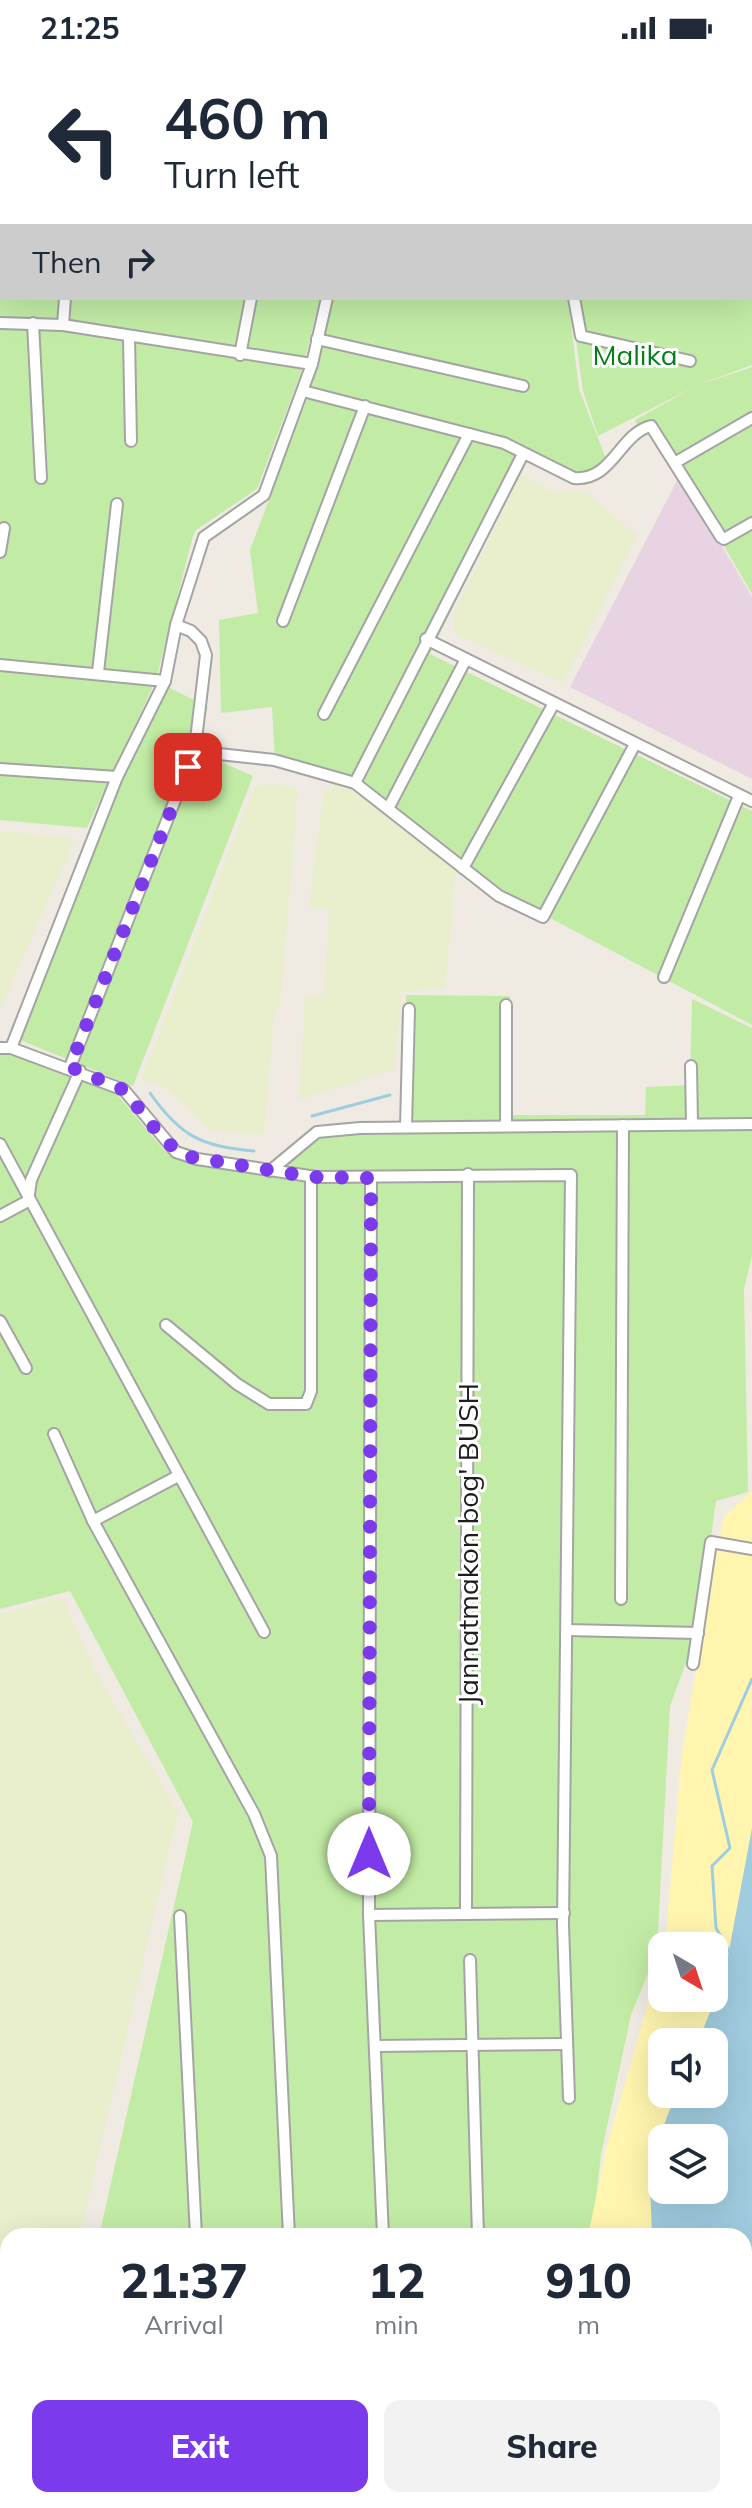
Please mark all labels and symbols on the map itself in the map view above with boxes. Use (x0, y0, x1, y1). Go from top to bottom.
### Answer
park label: Malika (592, 337, 678, 372)
pin (154, 733, 222, 801)
street label: Jannatmakon bog' BUSH (450, 1383, 485, 1705)
position arrow (327, 1812, 411, 1896)
north arrow (648, 1932, 728, 2012)

